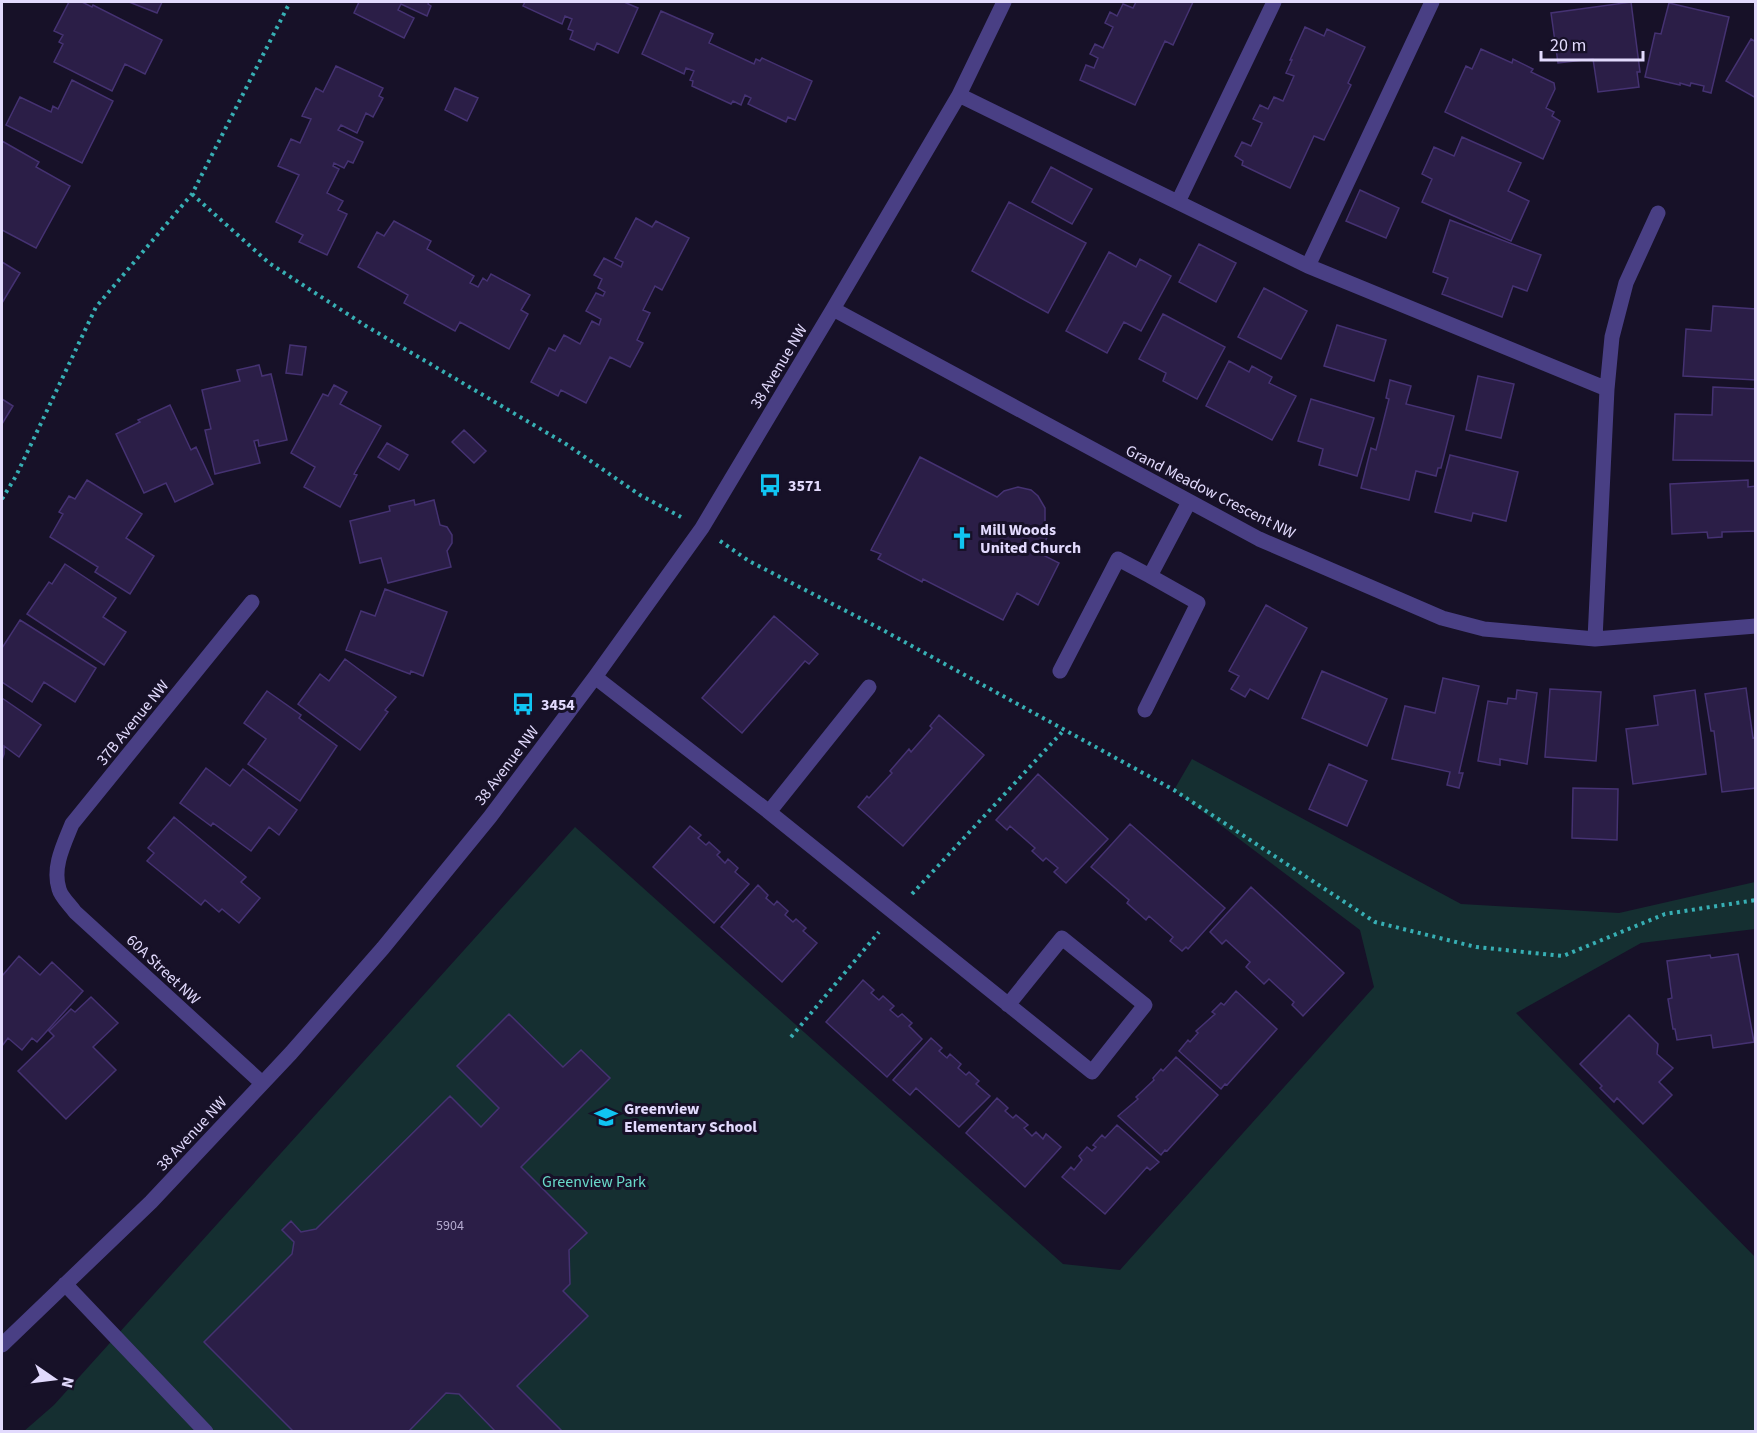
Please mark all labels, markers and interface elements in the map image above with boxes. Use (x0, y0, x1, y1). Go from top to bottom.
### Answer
scale bar (1541, 24, 1643, 62)
text: 20 m (1550, 33, 1586, 58)
street label: 38 Avenue NW (745, 320, 813, 413)
street label: Grand Meadow Crescent NW (1122, 439, 1300, 545)
bus stop icon: 3571 (757, 472, 783, 498)
place label: 3571 (788, 475, 822, 497)
place label: Mill Woods United Church (980, 519, 1081, 559)
church icon: Mill Woods United Church (949, 525, 975, 551)
street label: 37B Avenue NW (92, 675, 174, 770)
bus stop icon: 3454 (510, 691, 536, 717)
place label: 3454 (541, 694, 575, 716)
street label: 38 Avenue NW (470, 721, 544, 810)
street label: 60A Street NW (121, 930, 206, 1010)
street label: 38 Avenue NW (151, 1091, 232, 1176)
place label: Greenview Elementary School (624, 1098, 757, 1138)
school or university icon: Greenview Elementary School (593, 1104, 619, 1130)
park label: Greenview Park (542, 1171, 646, 1193)
house number: 5904 (436, 1216, 464, 1236)
north arrow (24, 1349, 84, 1409)
text: N (56, 1375, 80, 1390)

